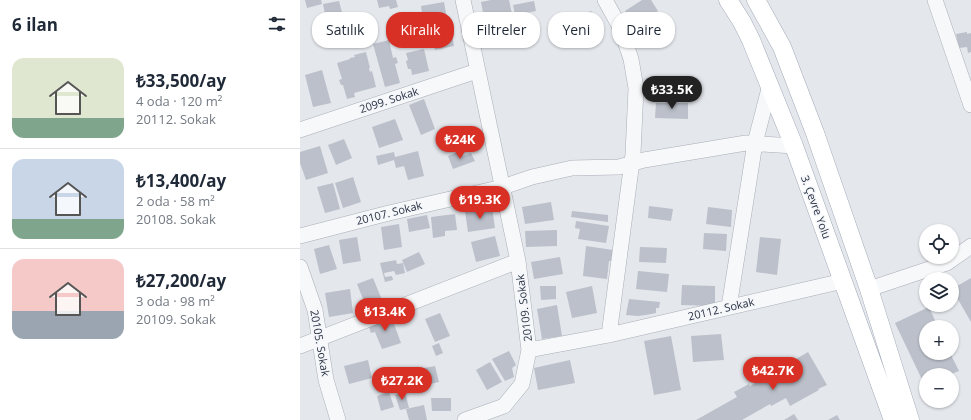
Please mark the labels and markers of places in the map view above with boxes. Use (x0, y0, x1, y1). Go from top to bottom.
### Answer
pin: ₺33.5K (639, 76, 705, 110)
pin: ₺24K (436, 126, 484, 160)
pin: ₺19.3K (447, 186, 513, 220)
pin: ₺13.4K (352, 298, 418, 332)
pin: ₺42.7K (740, 357, 806, 391)
pin: ₺27.2K (369, 367, 435, 401)

